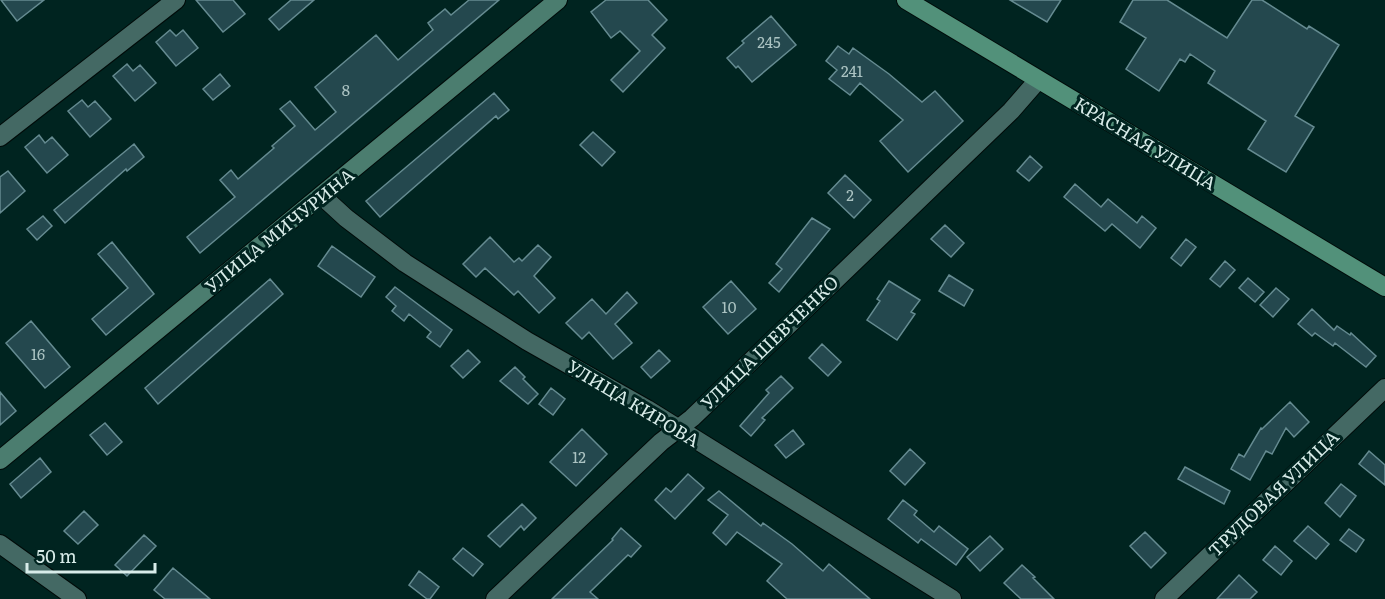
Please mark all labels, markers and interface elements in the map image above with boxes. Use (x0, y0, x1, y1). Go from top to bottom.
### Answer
house number: 245 (757, 30, 781, 53)
house number: 241 (841, 59, 863, 82)
house number: 8 (342, 78, 350, 101)
street label: КРАСНАЯ УЛИЦА (1070, 90, 1222, 196)
street label: УЛИЦА МИЧУРИНА (198, 161, 360, 299)
house number: 2 (846, 183, 854, 206)
street label: УЛИЦА ШЕВЧЕНКО (694, 269, 844, 415)
house number: 10 (722, 295, 737, 318)
house number: 16 (31, 342, 45, 365)
street label: УЛИЦА КИРОВА (562, 352, 705, 453)
street label: ТРУДОВАЯ УЛИЦА (1202, 423, 1344, 563)
house number: 12 (572, 445, 586, 468)
scale bar (27, 536, 154, 574)
text: 50 m (36, 542, 77, 569)

